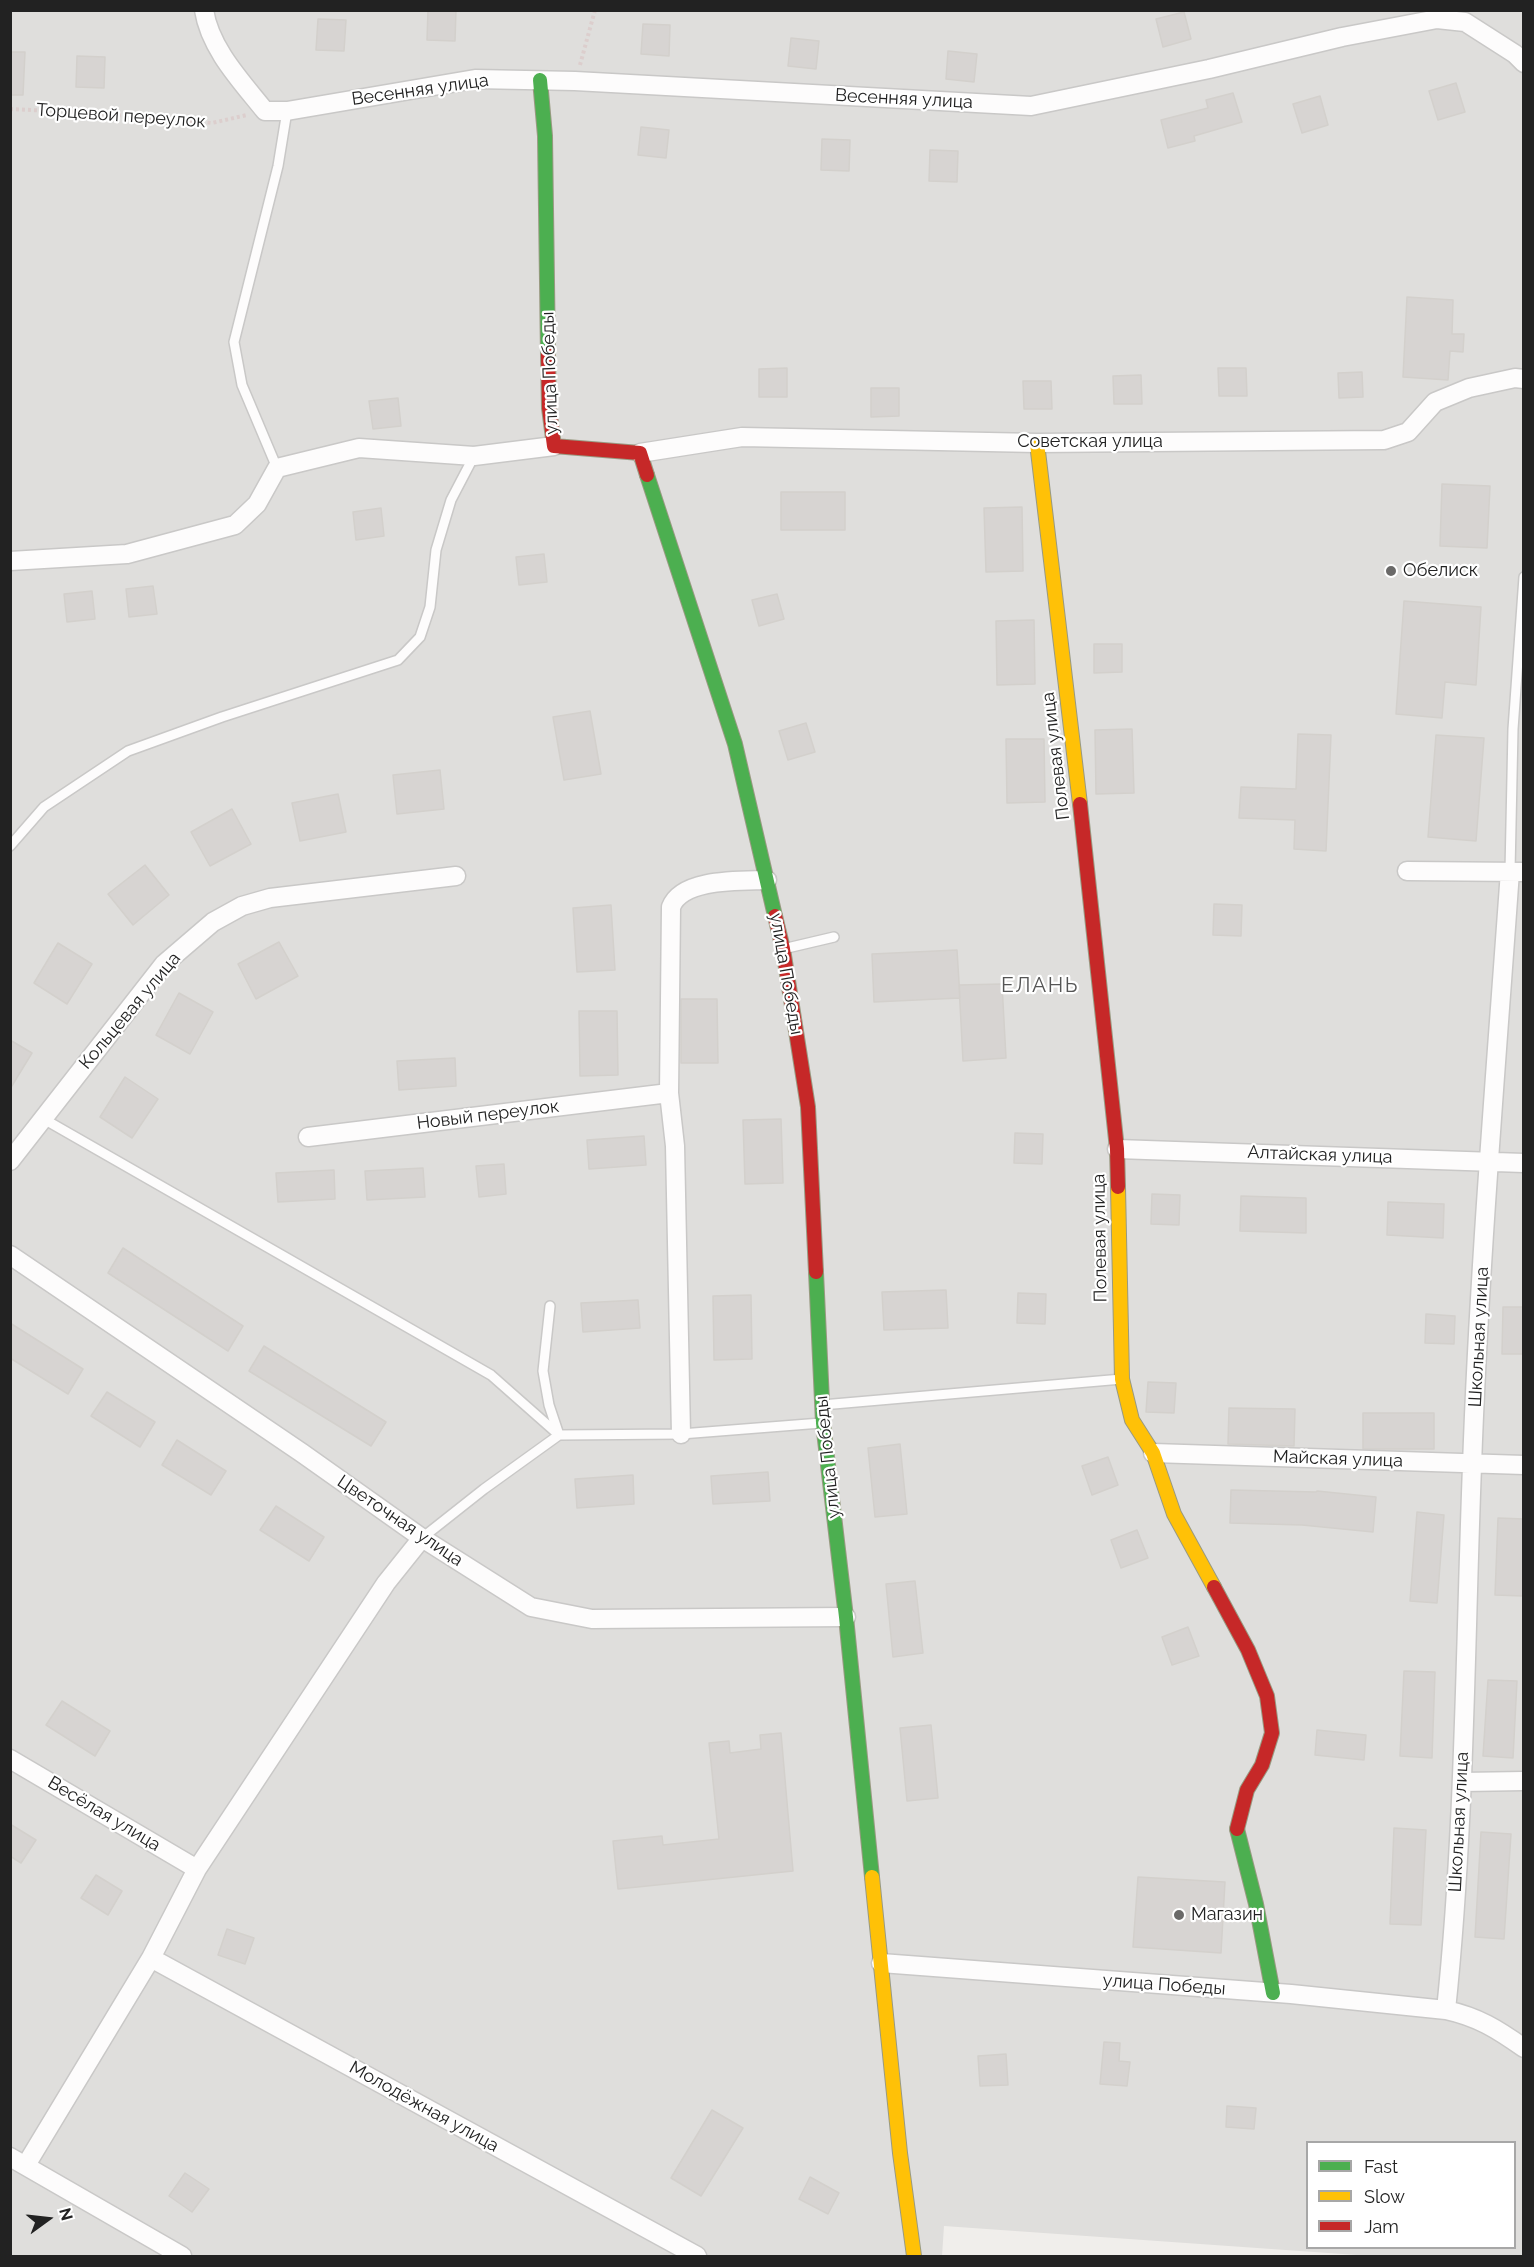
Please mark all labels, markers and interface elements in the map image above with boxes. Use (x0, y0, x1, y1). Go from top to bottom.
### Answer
street label: Весенняя улица (350, 70, 490, 110)
street label: Весенняя улица (834, 85, 974, 113)
street label: Торцевой переулок (36, 99, 206, 133)
street label: улица Победы (537, 311, 563, 435)
street label: Советская улица (1017, 431, 1163, 453)
place label: Обелиск (1403, 560, 1478, 582)
marker: Обелиск (1384, 564, 1398, 578)
street label: Полевая улица (1037, 691, 1075, 821)
street label: улица Победы (765, 911, 807, 1037)
street label: Кольцевая улица (75, 948, 185, 1074)
district label: ЕЛАНЬ (1001, 973, 1079, 999)
street label: Новый переулок (416, 1096, 560, 1134)
street label: Алтайская улица (1247, 1142, 1393, 1168)
street label: Полевая улица (1088, 1173, 1112, 1303)
street label: Школьная улица (1465, 1266, 1493, 1408)
street label: улица Победы (811, 1395, 845, 1519)
street label: Майская улица (1273, 1446, 1403, 1472)
street label: Цветочная улица (333, 1471, 467, 1571)
street label: Школьная улица (1445, 1751, 1473, 1893)
street label: Весёлая улица (44, 1772, 164, 1856)
place label: Магазин (1191, 1904, 1263, 1926)
marker: Магазин (1172, 1908, 1186, 1922)
street label: улица Победы (1102, 1970, 1226, 2000)
street label: Молодёжная улица (345, 2057, 503, 2157)
legend (1306, 2141, 1516, 2249)
text: Fast (1364, 2156, 1398, 2177)
text: Slow (1364, 2186, 1405, 2207)
north arrow (18, 2189, 78, 2249)
text: N (55, 2206, 77, 2223)
text: Jam (1364, 2216, 1399, 2237)

